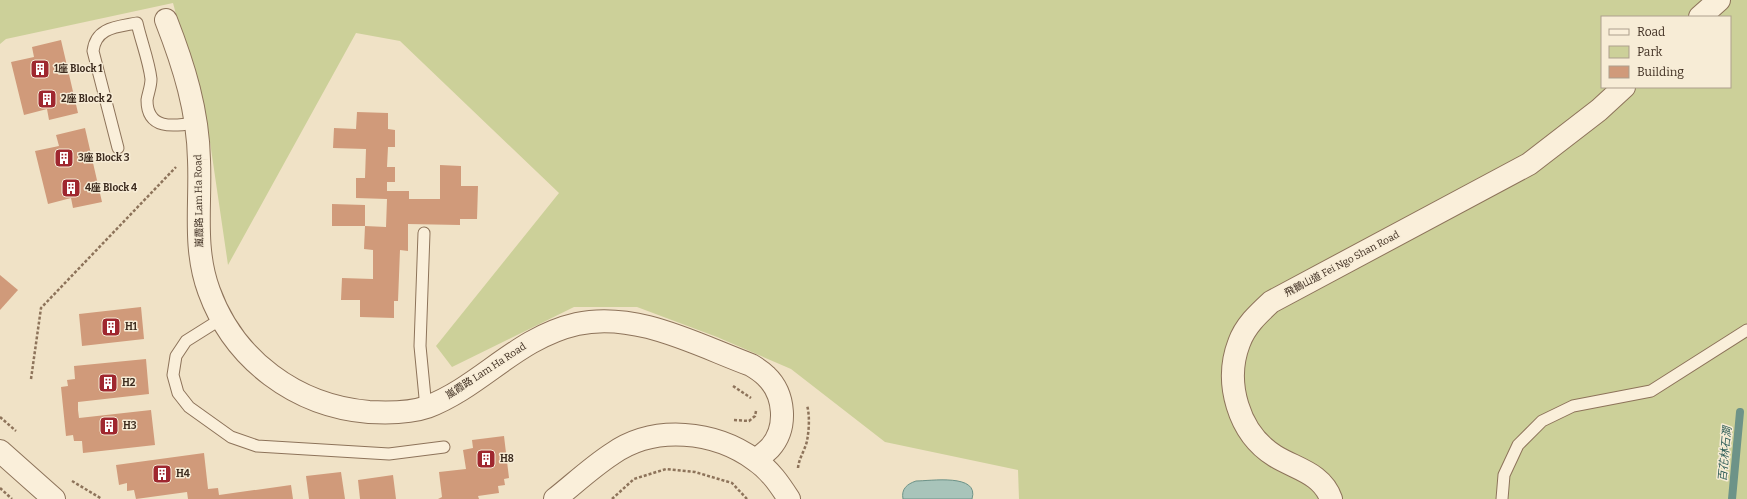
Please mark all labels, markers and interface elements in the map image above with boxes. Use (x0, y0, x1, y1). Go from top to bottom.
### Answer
legend (1601, 16, 1731, 88)
text: Road (1637, 25, 1665, 39)
text: Park (1637, 45, 1663, 59)
building icon: 1座 Block 1 (29, 58, 51, 80)
place label: 1座 Block 1 (54, 63, 103, 75)
text: Building (1637, 65, 1684, 79)
building icon: 2座 Block 2 (36, 88, 58, 110)
place label: 2座 Block 2 (61, 93, 113, 105)
building icon: 3座 Block 3 (53, 147, 75, 169)
place label: 3座 Block 3 (78, 152, 130, 164)
street label: 嵐霞路 Lam Ha Road (192, 154, 206, 248)
building icon: 4座 Block 4 (60, 177, 82, 199)
place label: 4座 Block 4 (85, 182, 137, 194)
street label: 飛鵝山道 Fei Ngo Shan Road (1283, 229, 1401, 299)
building icon: H1 (100, 316, 122, 338)
place label: H1 (125, 321, 138, 333)
street label: 嵐霞路 Lam Ha Road (444, 341, 528, 401)
building icon: H2 (97, 372, 119, 394)
place label: H2 (122, 377, 136, 389)
building icon: H3 (98, 415, 120, 437)
place label: H3 (123, 420, 137, 432)
water label: 百花林石澗 (1716, 424, 1734, 482)
building icon: H8 (475, 448, 497, 470)
place label: H8 (500, 453, 514, 465)
building icon: H4 (151, 463, 173, 485)
place label: H4 (176, 468, 190, 480)

